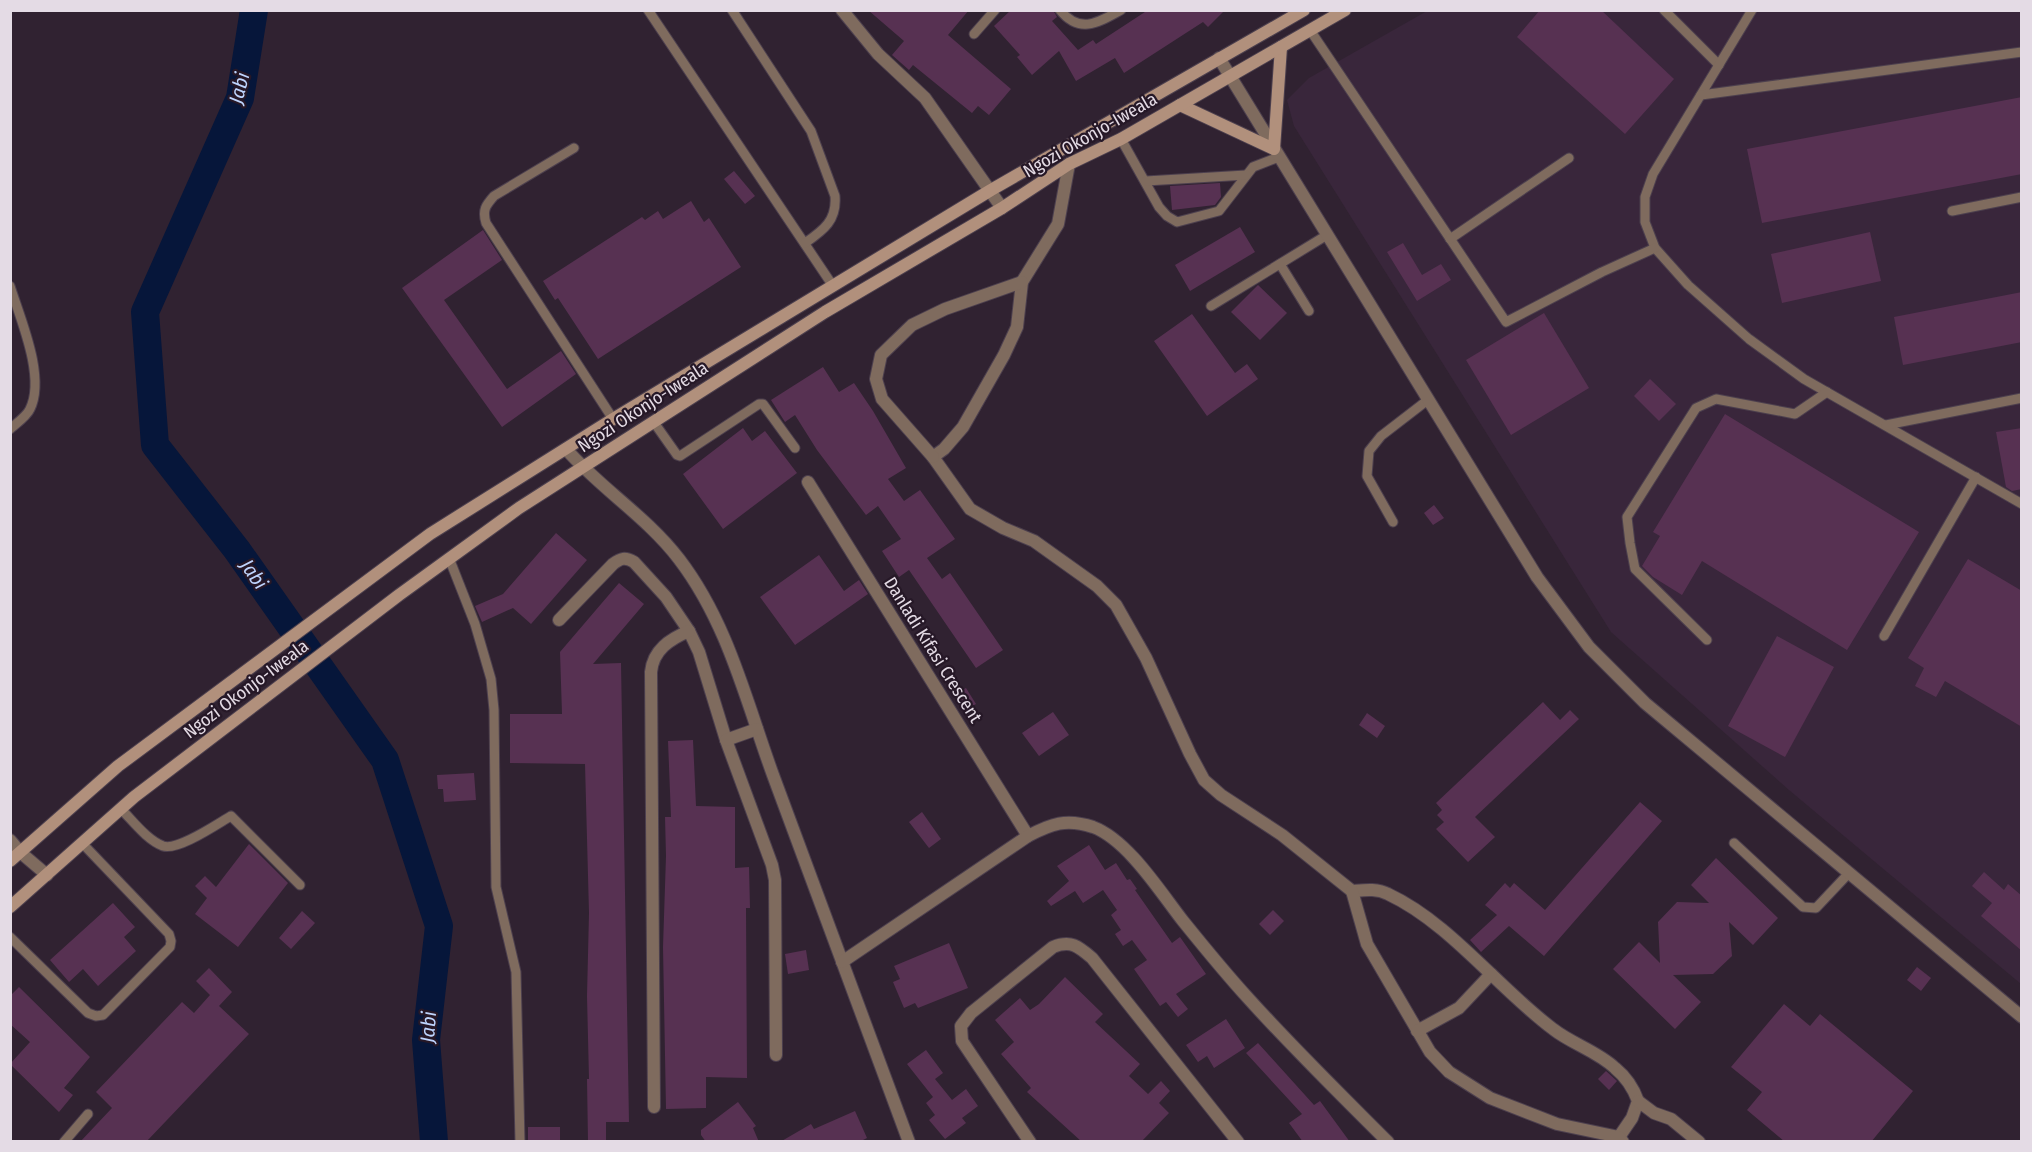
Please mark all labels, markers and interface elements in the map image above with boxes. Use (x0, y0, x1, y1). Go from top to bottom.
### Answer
water label: Jabi (223, 70, 254, 107)
street label: Ngozi Okonjo-Iweala (1019, 88, 1161, 182)
street label: Ngozi Okonjo-Iweala (574, 357, 712, 457)
water label: Jabi (235, 553, 273, 594)
street label: Danladi Kifasi Crescent (879, 573, 987, 727)
street label: Ngozi Okonjo-Iweala (179, 635, 313, 743)
water label: Jabi (415, 1010, 441, 1045)

